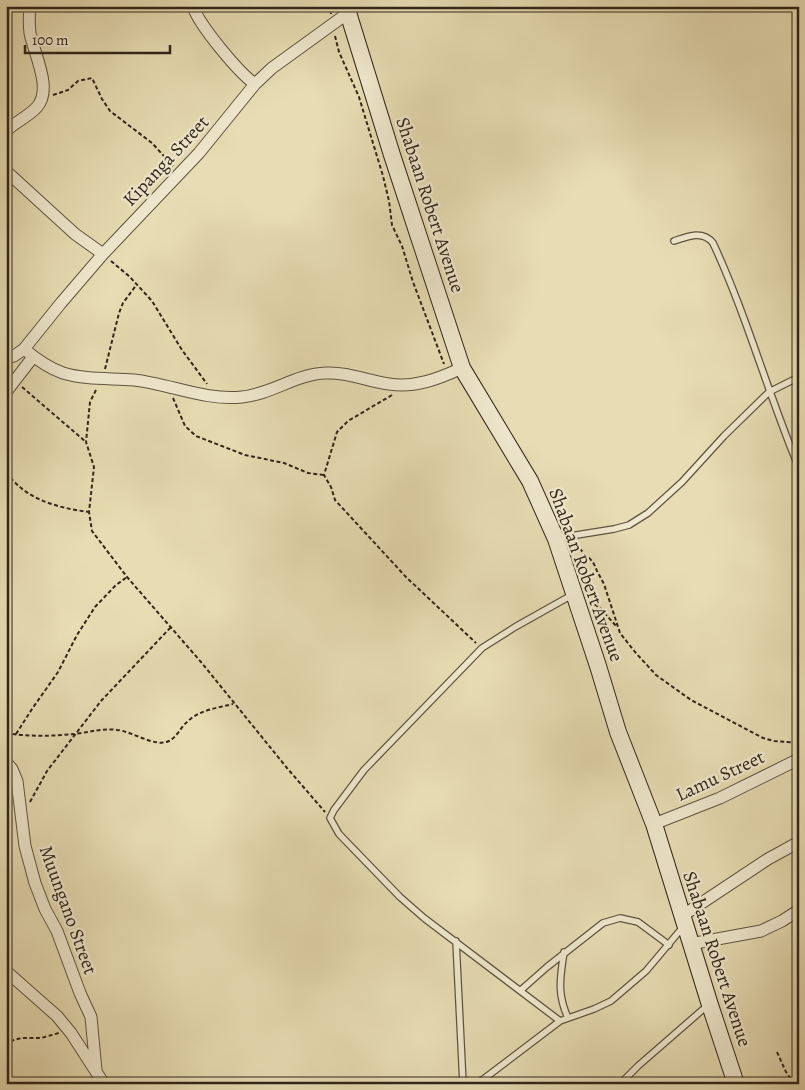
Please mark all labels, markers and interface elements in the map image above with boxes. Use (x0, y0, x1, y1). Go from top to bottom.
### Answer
scale bar (25, 22, 170, 54)
text: 100 m (32, 30, 69, 50)
street label: Kipanga Street (117, 110, 215, 212)
street label: Shabaan Robert Avenue (389, 114, 471, 296)
street label: Shabaan Robert Avenue (542, 485, 630, 665)
street label: Lamu Street (671, 744, 769, 808)
street label: Muungano Street (33, 842, 103, 978)
street label: Shabaan Robert Avenue (676, 868, 758, 1050)

